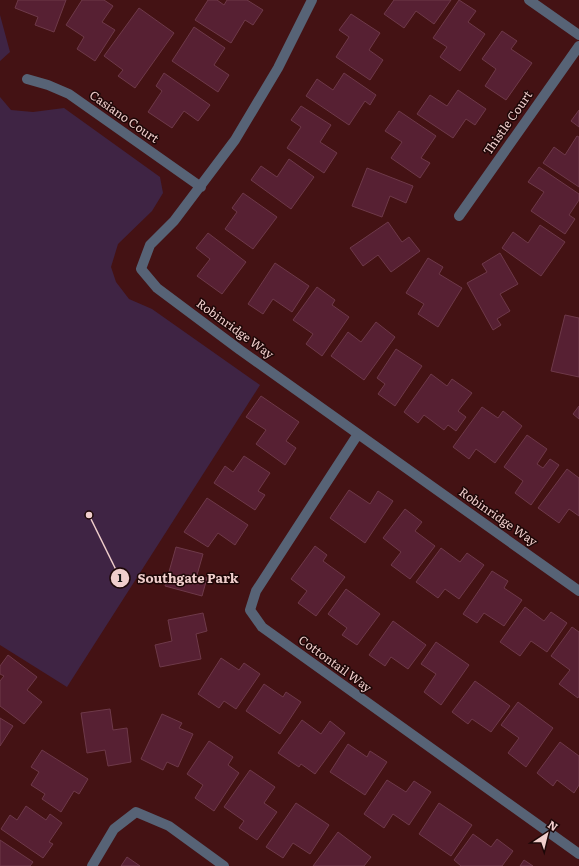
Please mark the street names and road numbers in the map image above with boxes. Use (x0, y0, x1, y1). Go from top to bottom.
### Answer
street label: Casiano Court (86, 86, 163, 147)
street label: Thistle Court (478, 86, 536, 158)
street label: Robinridge Way (193, 294, 278, 363)
street label: Robinridge Way (456, 482, 541, 550)
street label: Cottontail Way (295, 630, 376, 696)

